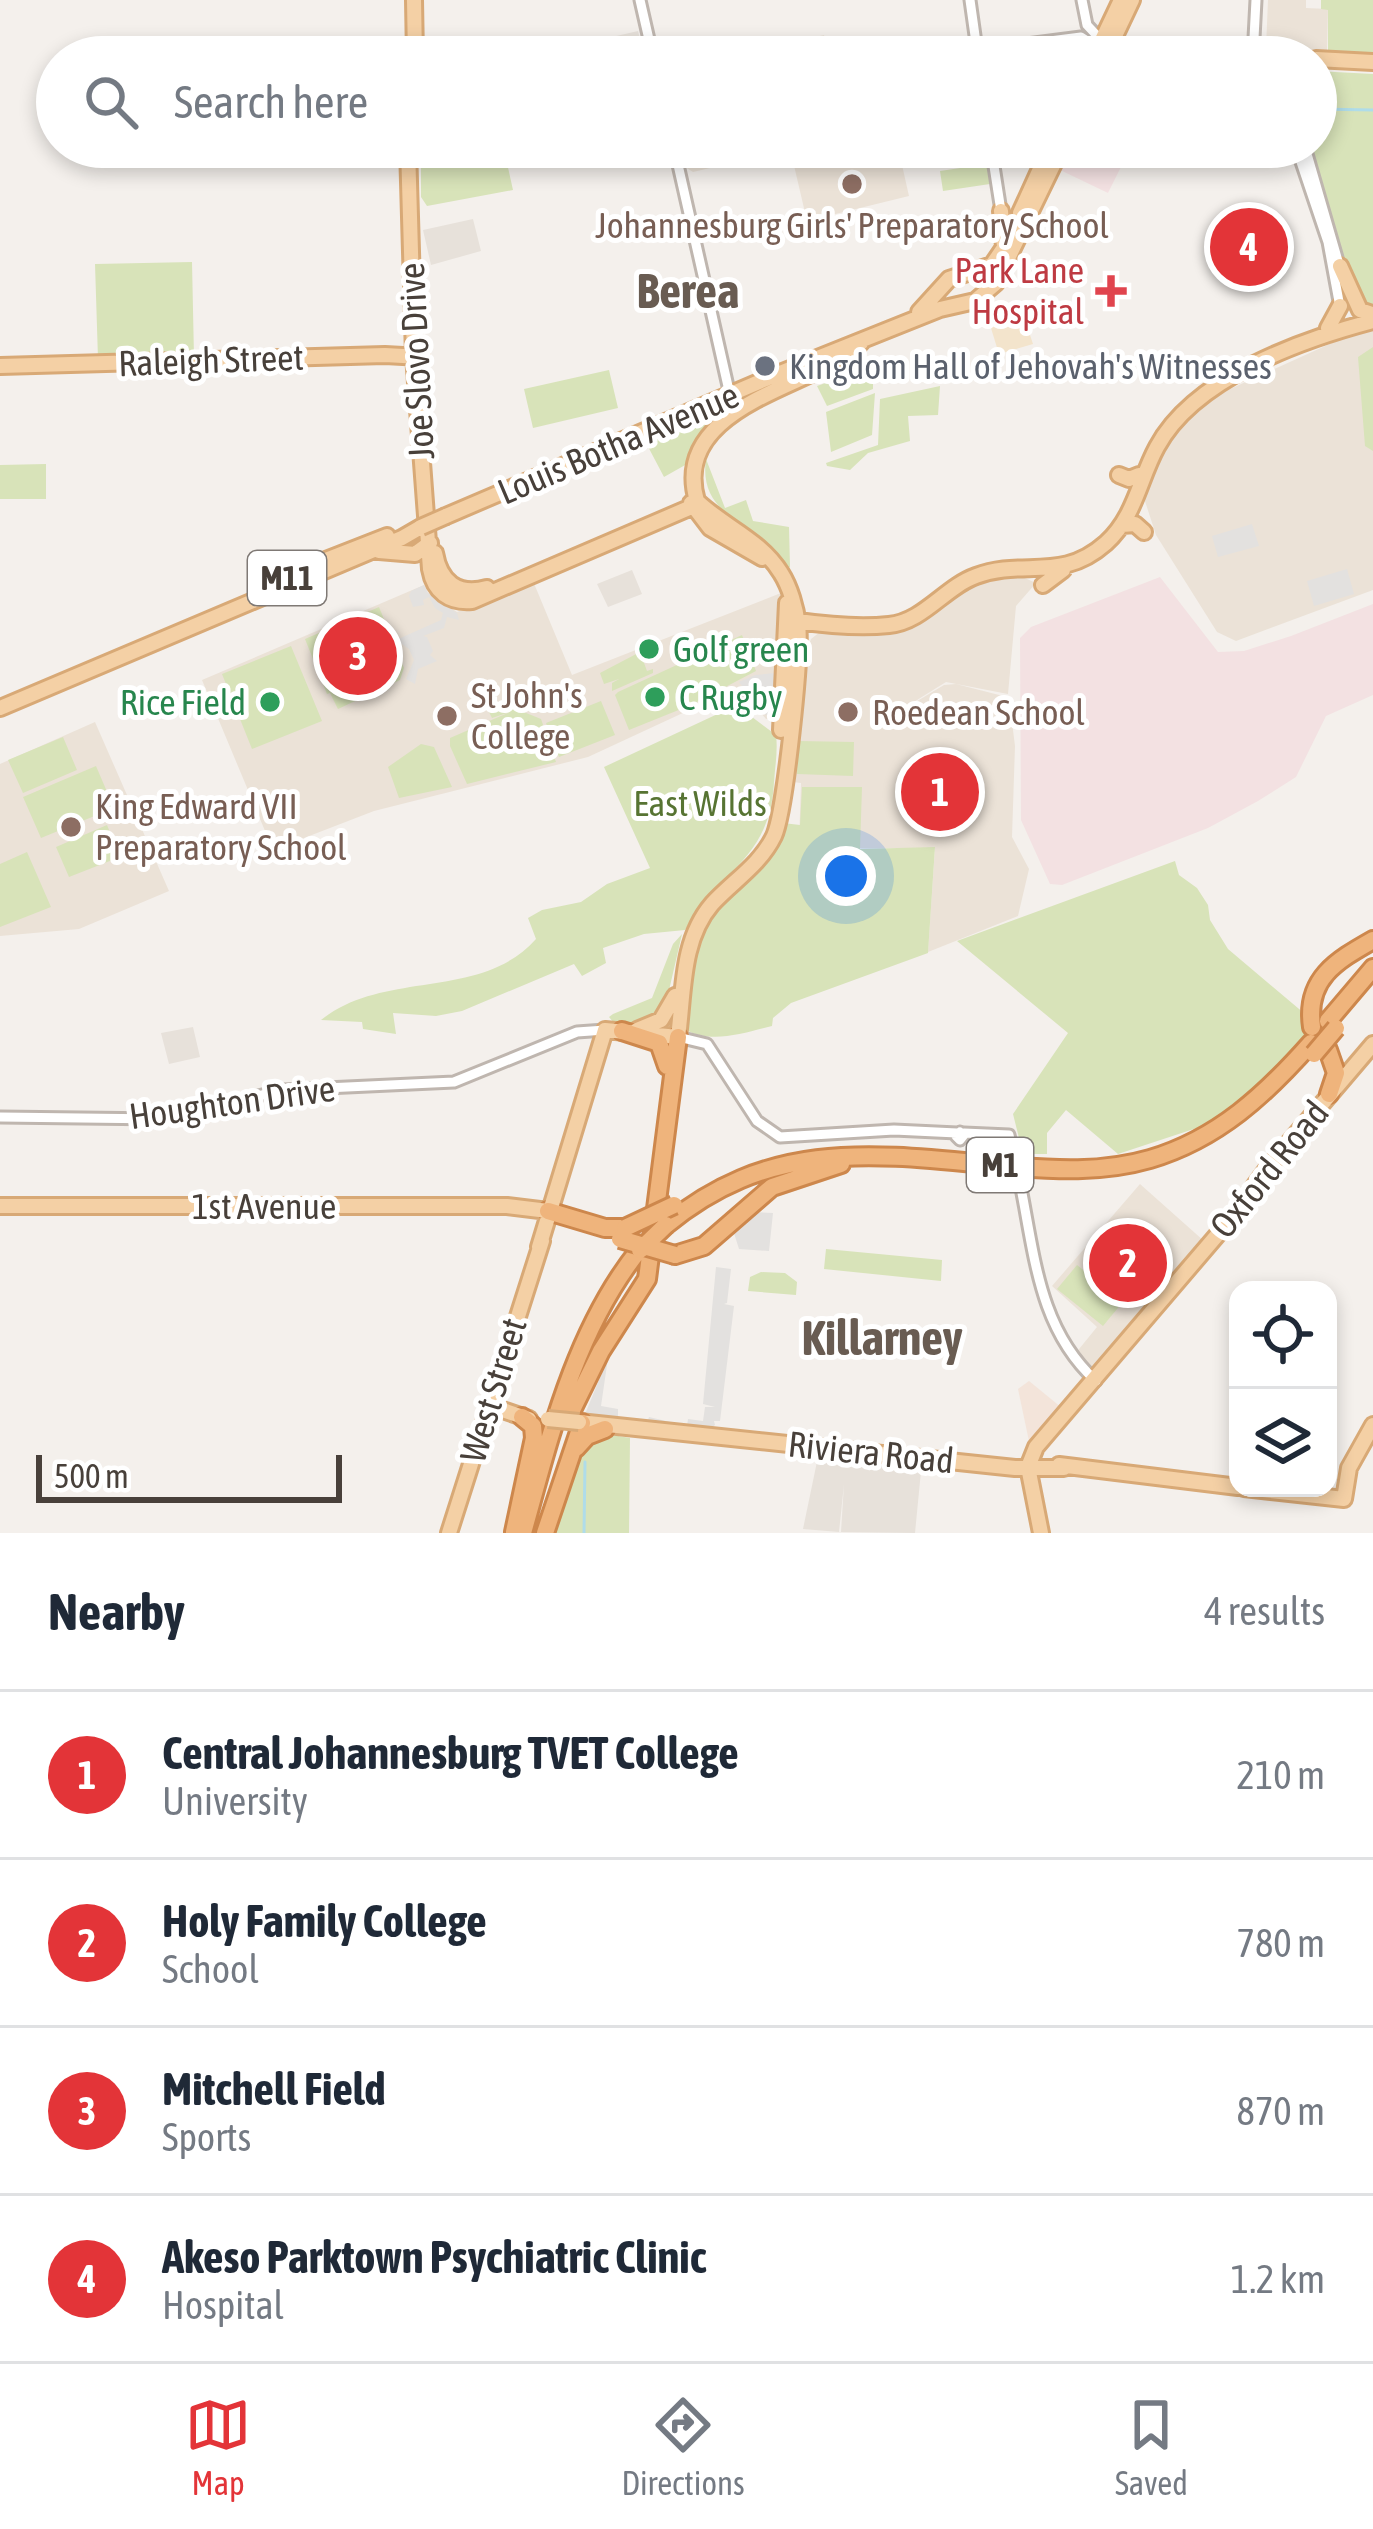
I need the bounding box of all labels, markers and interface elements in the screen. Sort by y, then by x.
search box [36,36,1337,168]
icon: search [78,69,144,135]
text: Search here [174,76,368,128]
marker: Johannesburg Girls' Preparatory School [839,171,865,197]
pin: 4 [1210,202,1288,292]
place label: Johannesburg Girls' Preparatory School [595,204,1109,246]
place label: Park Lane Hospital [954,249,1084,332]
street label: Joe Slovo Drive [390,262,442,460]
district label: Berea [637,263,739,318]
marker: Park Lane Hospital [1095,275,1127,307]
street label: Raleigh Street [118,336,304,384]
place label: Kingdom Hall of Jehovah's Witnesses [789,345,1272,387]
marker: Kingdom Hall of Jehovah's Witnesses [752,353,778,379]
street label: Louis Botha Avenue [491,373,745,513]
road number: M11 [248,551,326,605]
pin: 3 [319,611,397,701]
place label: Golf green [673,628,809,670]
marker: Golf green [636,636,662,662]
place label: St John's College [471,674,583,757]
place label: C Rugby [679,676,783,718]
place label: Rice Field [120,681,246,723]
marker: C Rugby [642,684,668,710]
marker: Rice Field [257,689,283,715]
place label: Roedean School [872,691,1085,733]
marker: Roedean School [835,699,861,725]
marker: St John's College [434,703,460,729]
pin: 1 [901,747,979,837]
park label: East Wilds [633,782,767,824]
place label: King Edward VII Preparatory School [95,785,347,868]
marker: King Edward VII Preparatory School [58,814,84,840]
your location [816,846,876,906]
street label: Houghton Drive [126,1067,338,1137]
street label: Oxford Road [1201,1092,1337,1246]
road number: M1 [967,1138,1033,1192]
street label: 1st Avenue [192,1185,336,1227]
pin: 2 [1089,1218,1167,1308]
map controls [1229,1281,1337,1497]
button: locate [1229,1281,1337,1389]
district label: Killarney [802,1310,963,1365]
street label: West Street [451,1313,535,1467]
button: layers [1229,1389,1337,1497]
street label: Riviera Road [786,1422,956,1482]
scale bar [36,1449,342,1502]
text: 500 m [54,1457,129,1495]
text: Nearby [48,1582,185,1641]
text: 4 results [1204,1589,1325,1633]
text: Central Johannesburg TVET College [162,1727,739,1779]
text: 1 [78,1753,96,1797]
text: 210 m [1237,1753,1325,1797]
text: University [162,1779,308,1823]
text: Holy Family College [162,1895,487,1947]
text: 2 [78,1921,96,1965]
text: 780 m [1237,1921,1325,1965]
text: School [162,1947,259,1991]
text: Mitchell Field [162,2063,386,2115]
text: 3 [78,2089,96,2133]
text: 870 m [1237,2089,1325,2133]
text: Sports [162,2115,251,2159]
text: Akeso Parktown Psychiatric Clinic [162,2231,706,2283]
text: 4 [78,2257,96,2301]
text: 1.2 km [1231,2257,1325,2301]
text: Hospital [162,2283,284,2327]
tab: Map [185,2392,251,2502]
tab: Directions [621,2392,745,2502]
tab: Saved [1115,2392,1188,2502]

